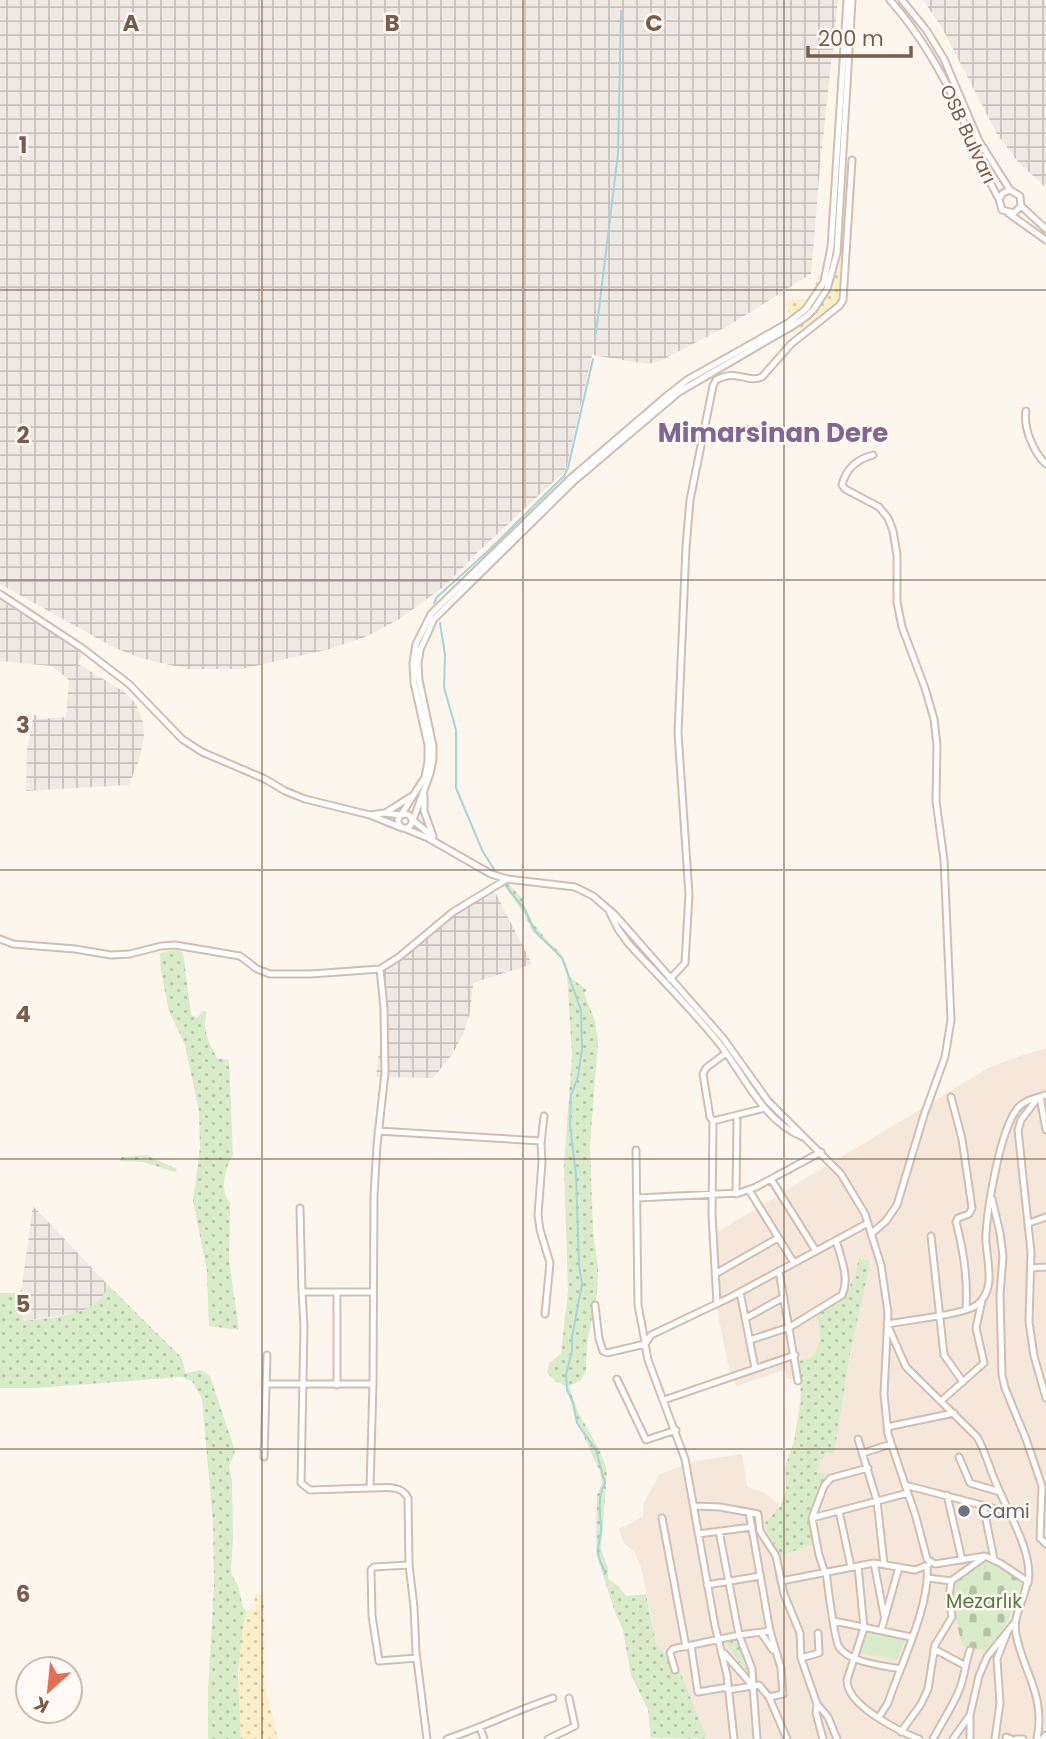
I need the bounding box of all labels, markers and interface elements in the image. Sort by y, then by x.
text: A [123,7,140,39]
text: B [384,7,400,39]
text: C [645,7,663,39]
scale bar [808,14,911,58]
text: 200 m [818,24,884,53]
street label: OSB Bulvarı [933,80,1003,188]
text: 1 [19,129,27,161]
district label: Mimarsinan Dere [658,415,888,451]
text: 2 [16,419,30,451]
text: 3 [16,709,30,741]
text: 4 [15,998,31,1030]
text: 5 [16,1288,30,1320]
place label: Cami [978,1498,1030,1525]
marker: Cami [956,1503,972,1519]
text: 6 [16,1578,30,1610]
park label: Mezarlık [946,1588,1022,1615]
north arrow [14,1655,84,1725]
text: K [29,1690,54,1720]

